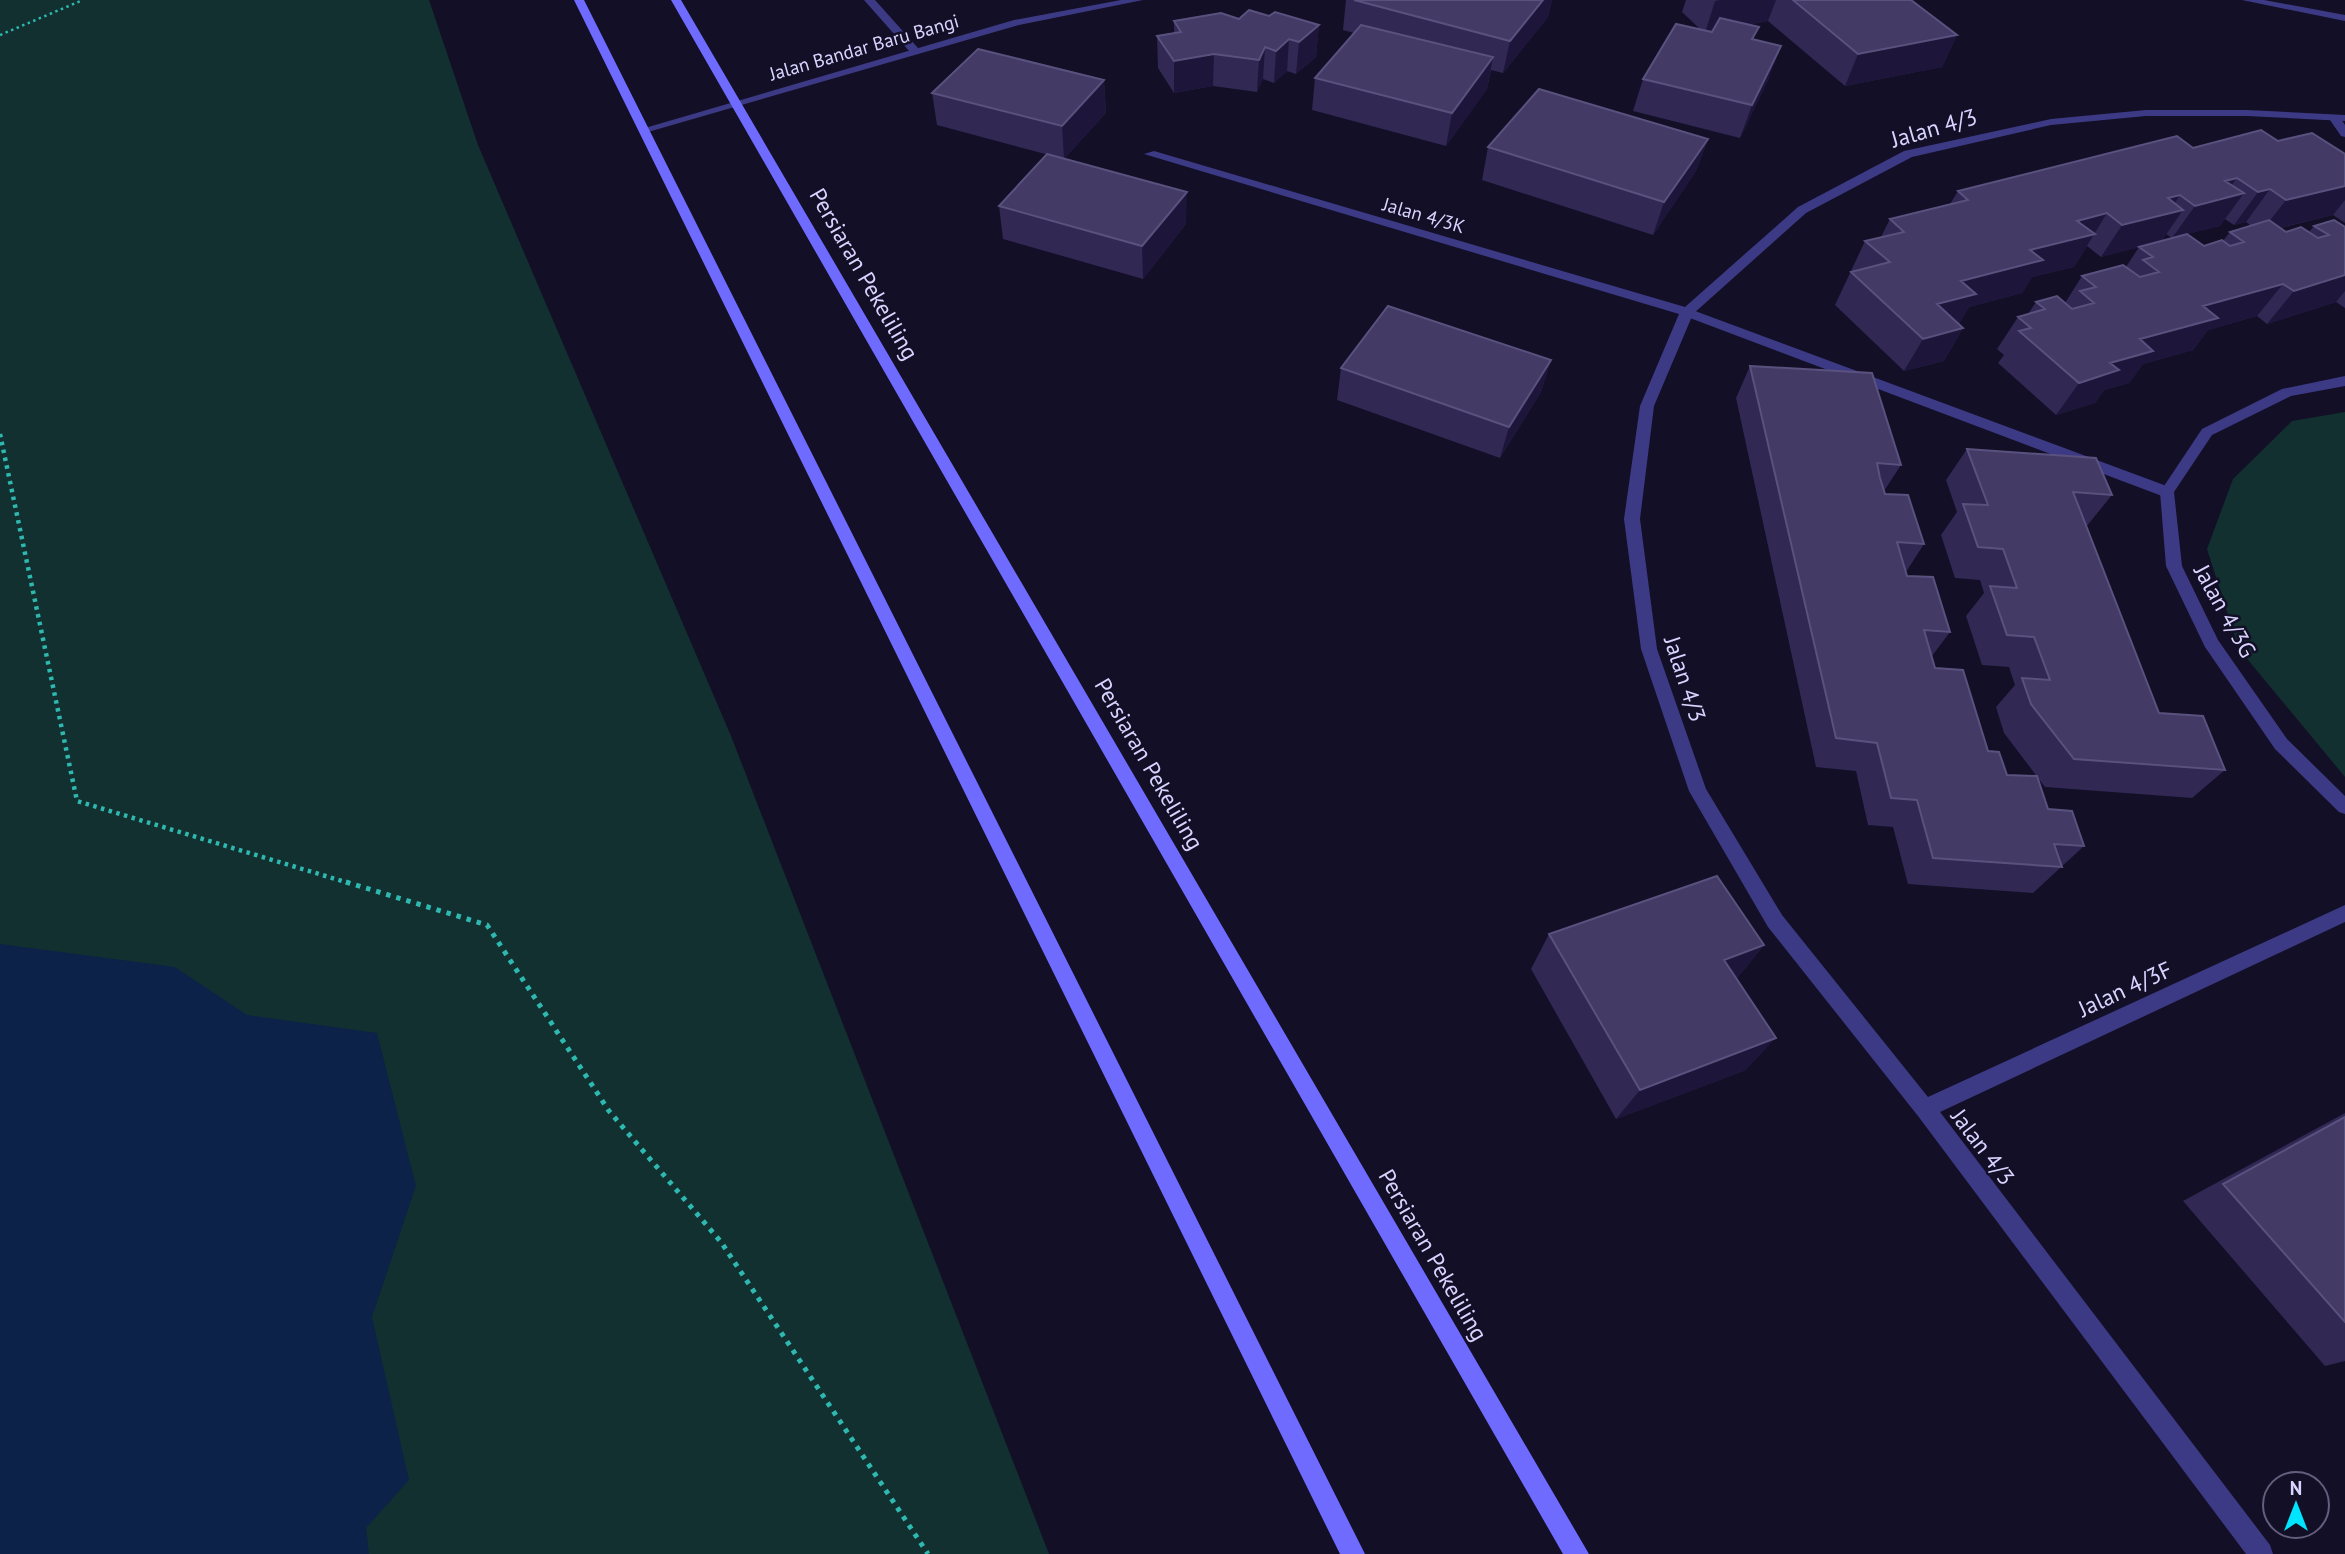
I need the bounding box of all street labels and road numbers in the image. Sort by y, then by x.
street label: Jalan Bandar Baru Bangi [766,8,962,86]
street label: Jalan 4/3 [1887,101,1980,154]
street label: Persiaran Pekeliling [803,183,925,365]
street label: Jalan 4/3K [1379,192,1468,238]
street label: Jalan 4/3G [2187,558,2263,663]
street label: Jalan 4/3 [1658,631,1713,725]
street label: Persiaran Pekeliling [1088,673,1210,855]
street label: Jalan 4/3F [2072,954,2176,1023]
street label: Jalan 4/3 [1945,1102,2022,1191]
street label: Persiaran Pekeliling [1372,1164,1494,1346]

